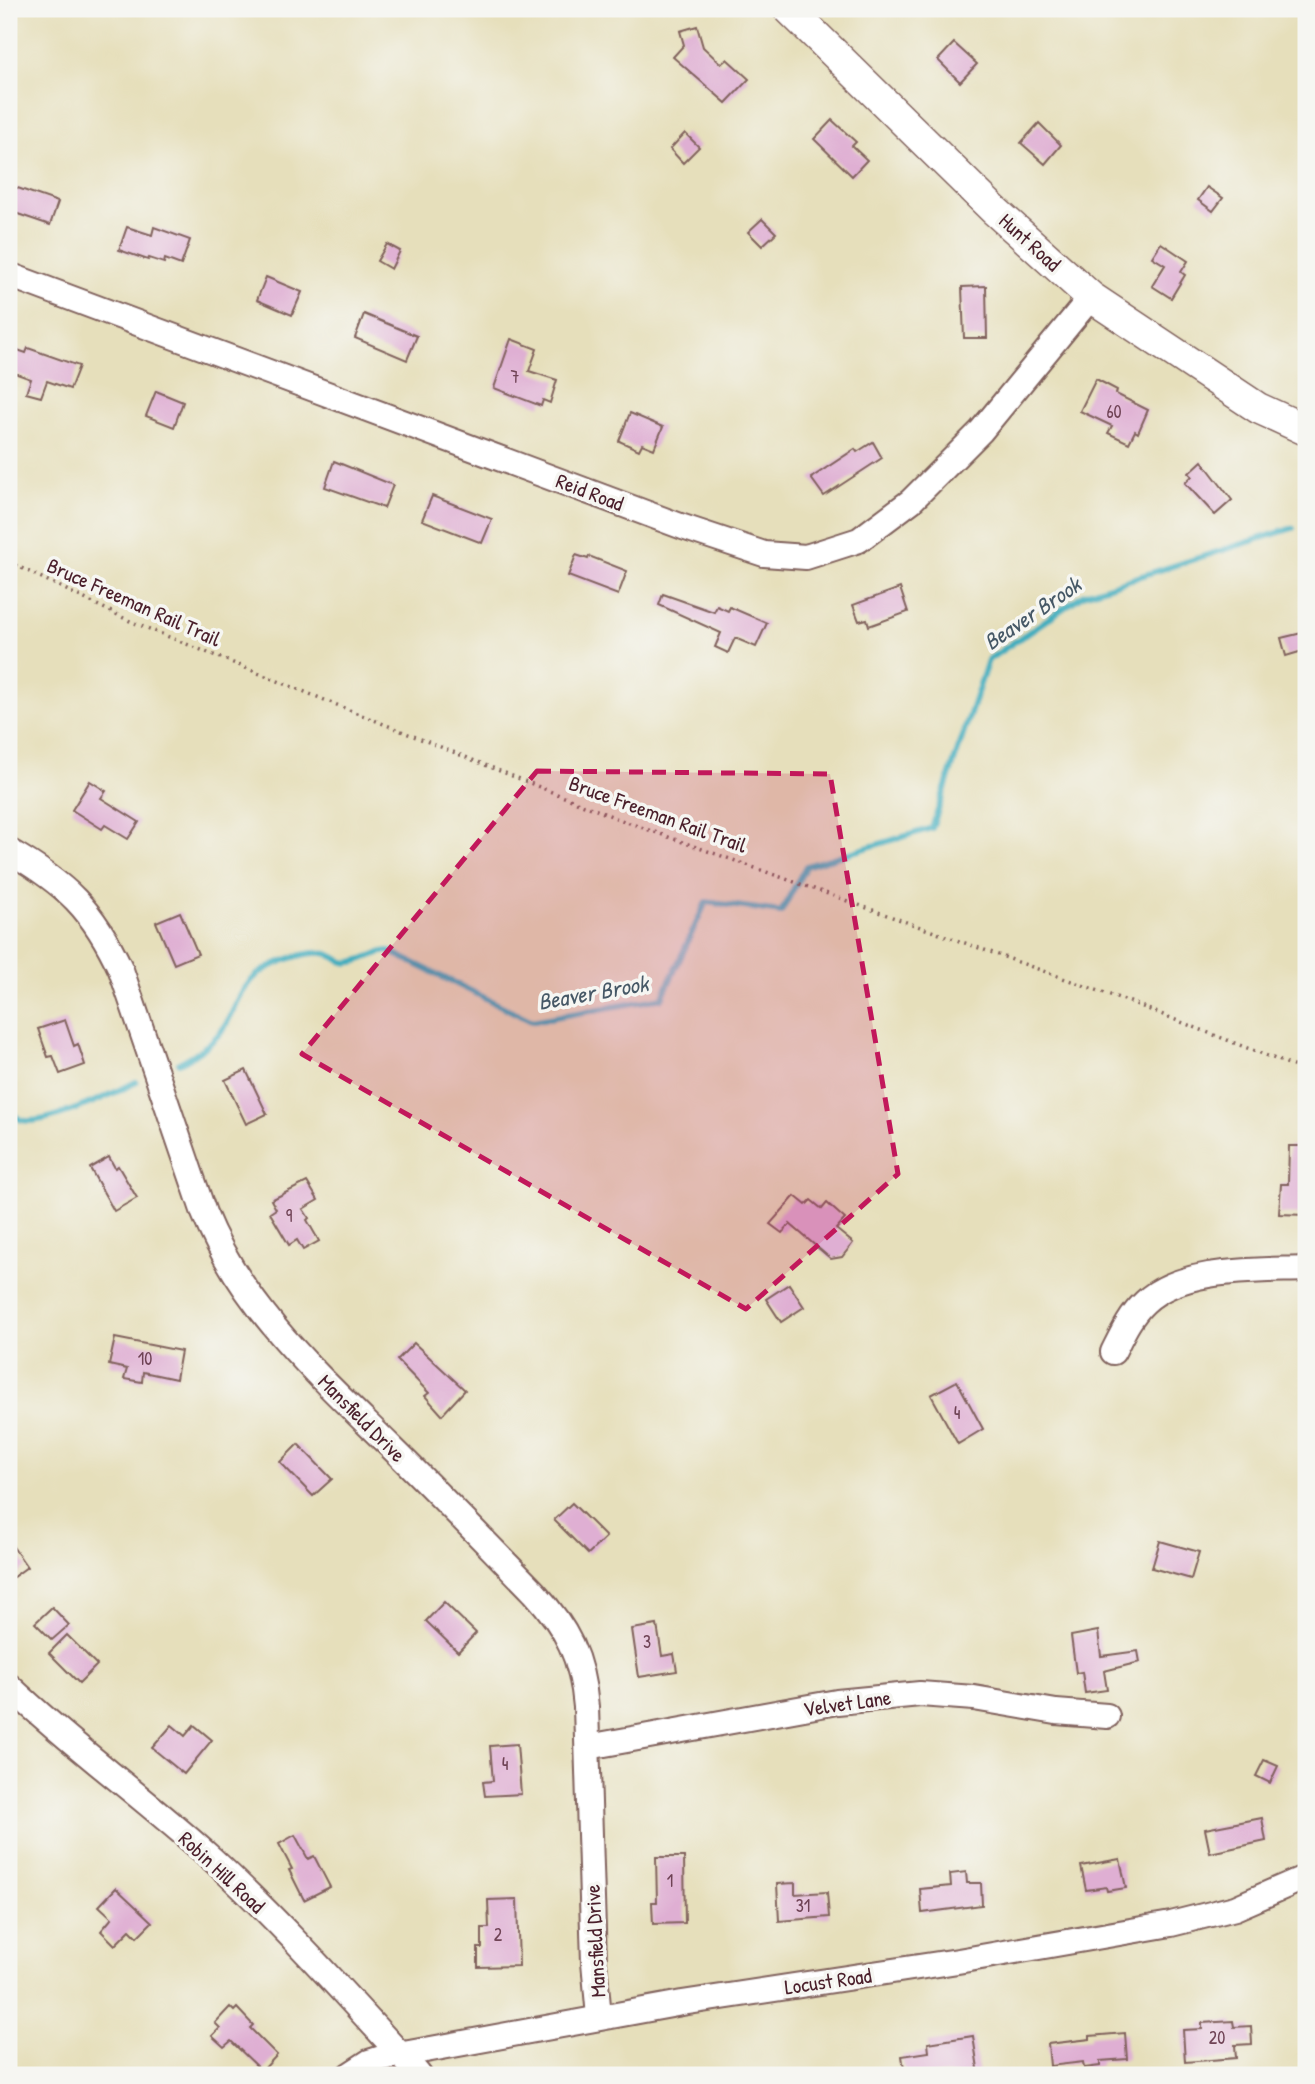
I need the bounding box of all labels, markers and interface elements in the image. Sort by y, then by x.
street label: Hunt Road [993,206,1067,278]
house number: 7 [511,364,520,389]
house number: 60 [1106,399,1122,424]
street label: Reid Road [552,466,628,518]
street label: Bruce Freeman Rail Trail [43,551,226,654]
water label: Beaver Brook [977,568,1089,657]
street label: Bruce Freeman Rail Trail [565,768,751,860]
water label: Beaver Brook [536,967,653,1017]
house number: 9 [286,1203,293,1228]
house number: 10 [138,1346,152,1371]
street label: Mansfield Drive [312,1368,412,1468]
house number: 4 [954,1400,961,1425]
house number: 3 [643,1629,651,1654]
street label: Velvet Lane [801,1682,893,1724]
house number: 4 [502,1751,509,1776]
street label: Robin Hill Road [172,1824,272,1920]
house number: 1 [667,1868,673,1893]
street label: Mansfield Drive [578,1884,612,1998]
house number: 31 [796,1893,810,1918]
house number: 2 [494,1922,503,1947]
street label: Locust Road [783,1961,873,2001]
house number: 20 [1209,2025,1225,2050]

